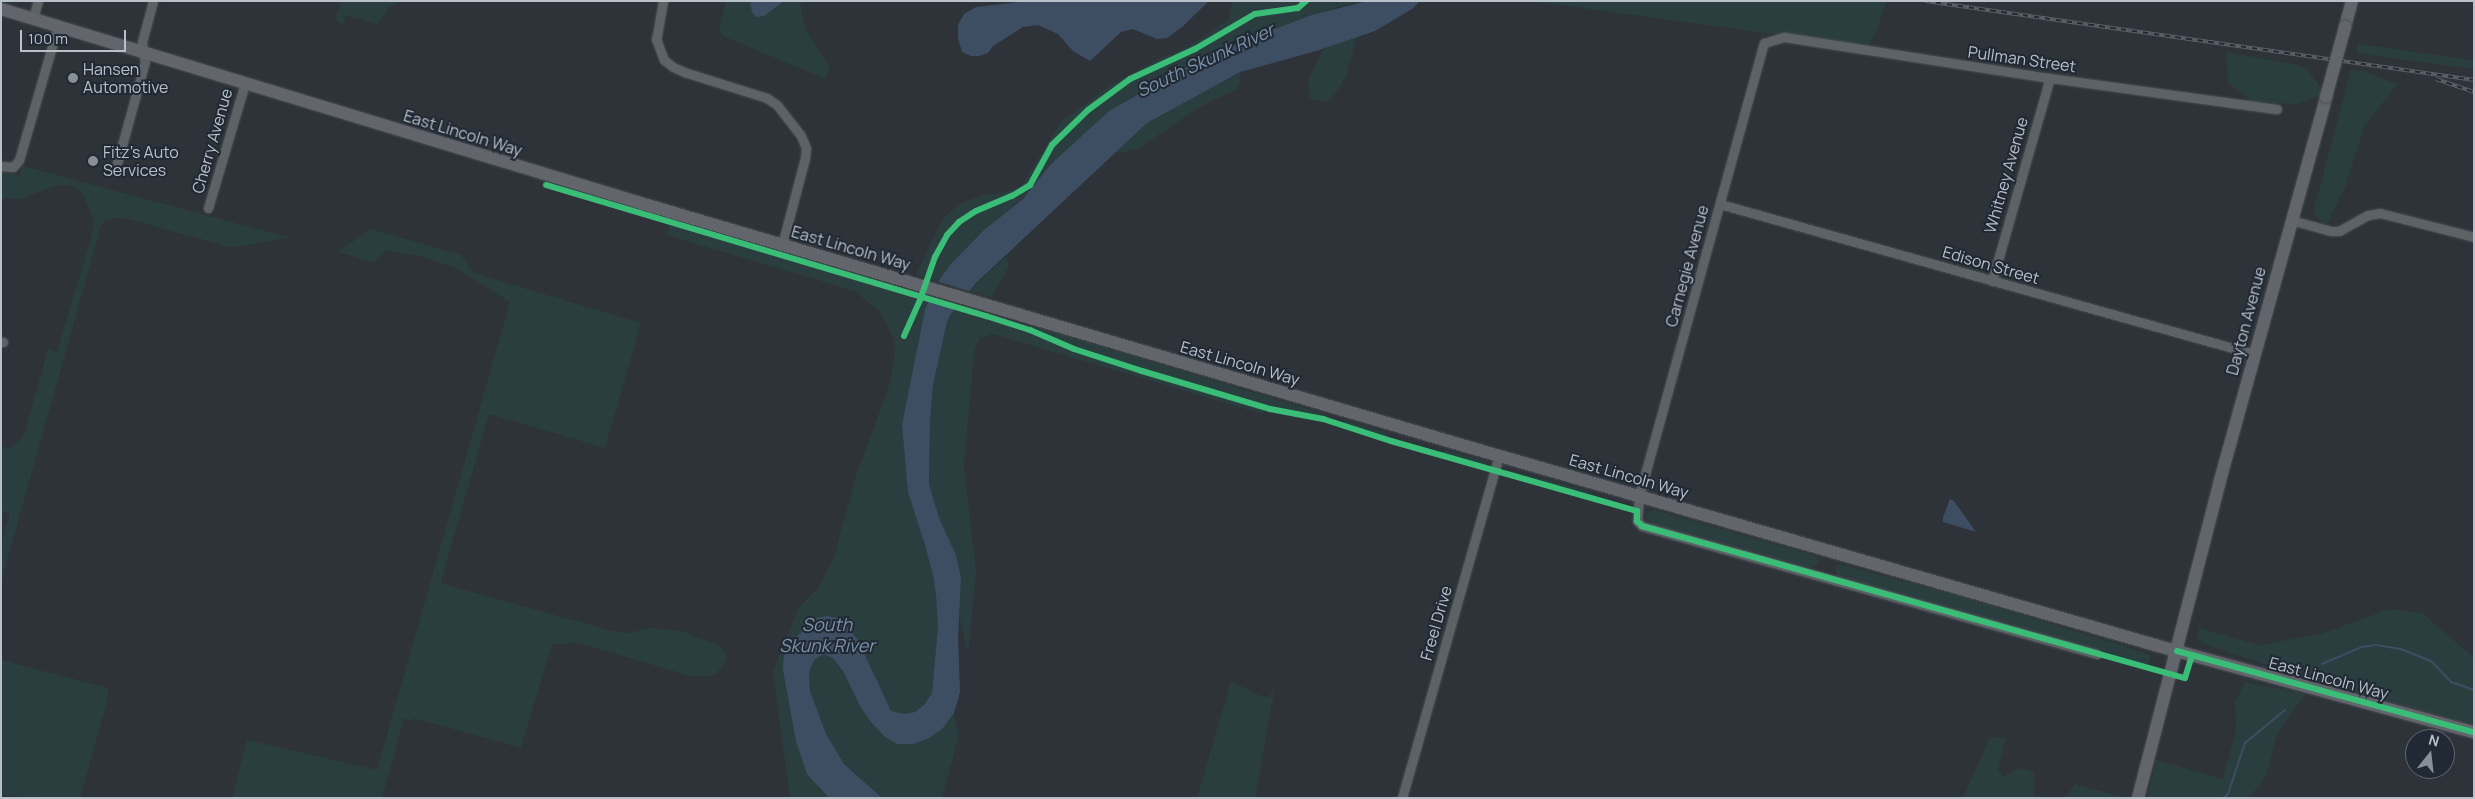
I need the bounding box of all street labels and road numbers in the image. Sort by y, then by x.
street label: Pullman Street [1967,42,2077,76]
street label: Cherry Avenue [188,86,236,196]
street label: East Lincoln Way [401,106,525,160]
street label: Whitney Avenue [1980,115,2032,235]
street label: Carnegie Avenue [1661,203,1713,329]
street label: East Lincoln Way [789,222,913,274]
street label: Edison Street [1940,242,2042,288]
street label: Dayton Avenue [2222,265,2270,377]
street label: East Lincoln Way [1178,337,1302,389]
street label: East Lincoln Way [1567,450,1691,502]
street label: Freel Drive [1416,583,1456,663]
street label: East Lincoln Way [2267,653,2391,703]

